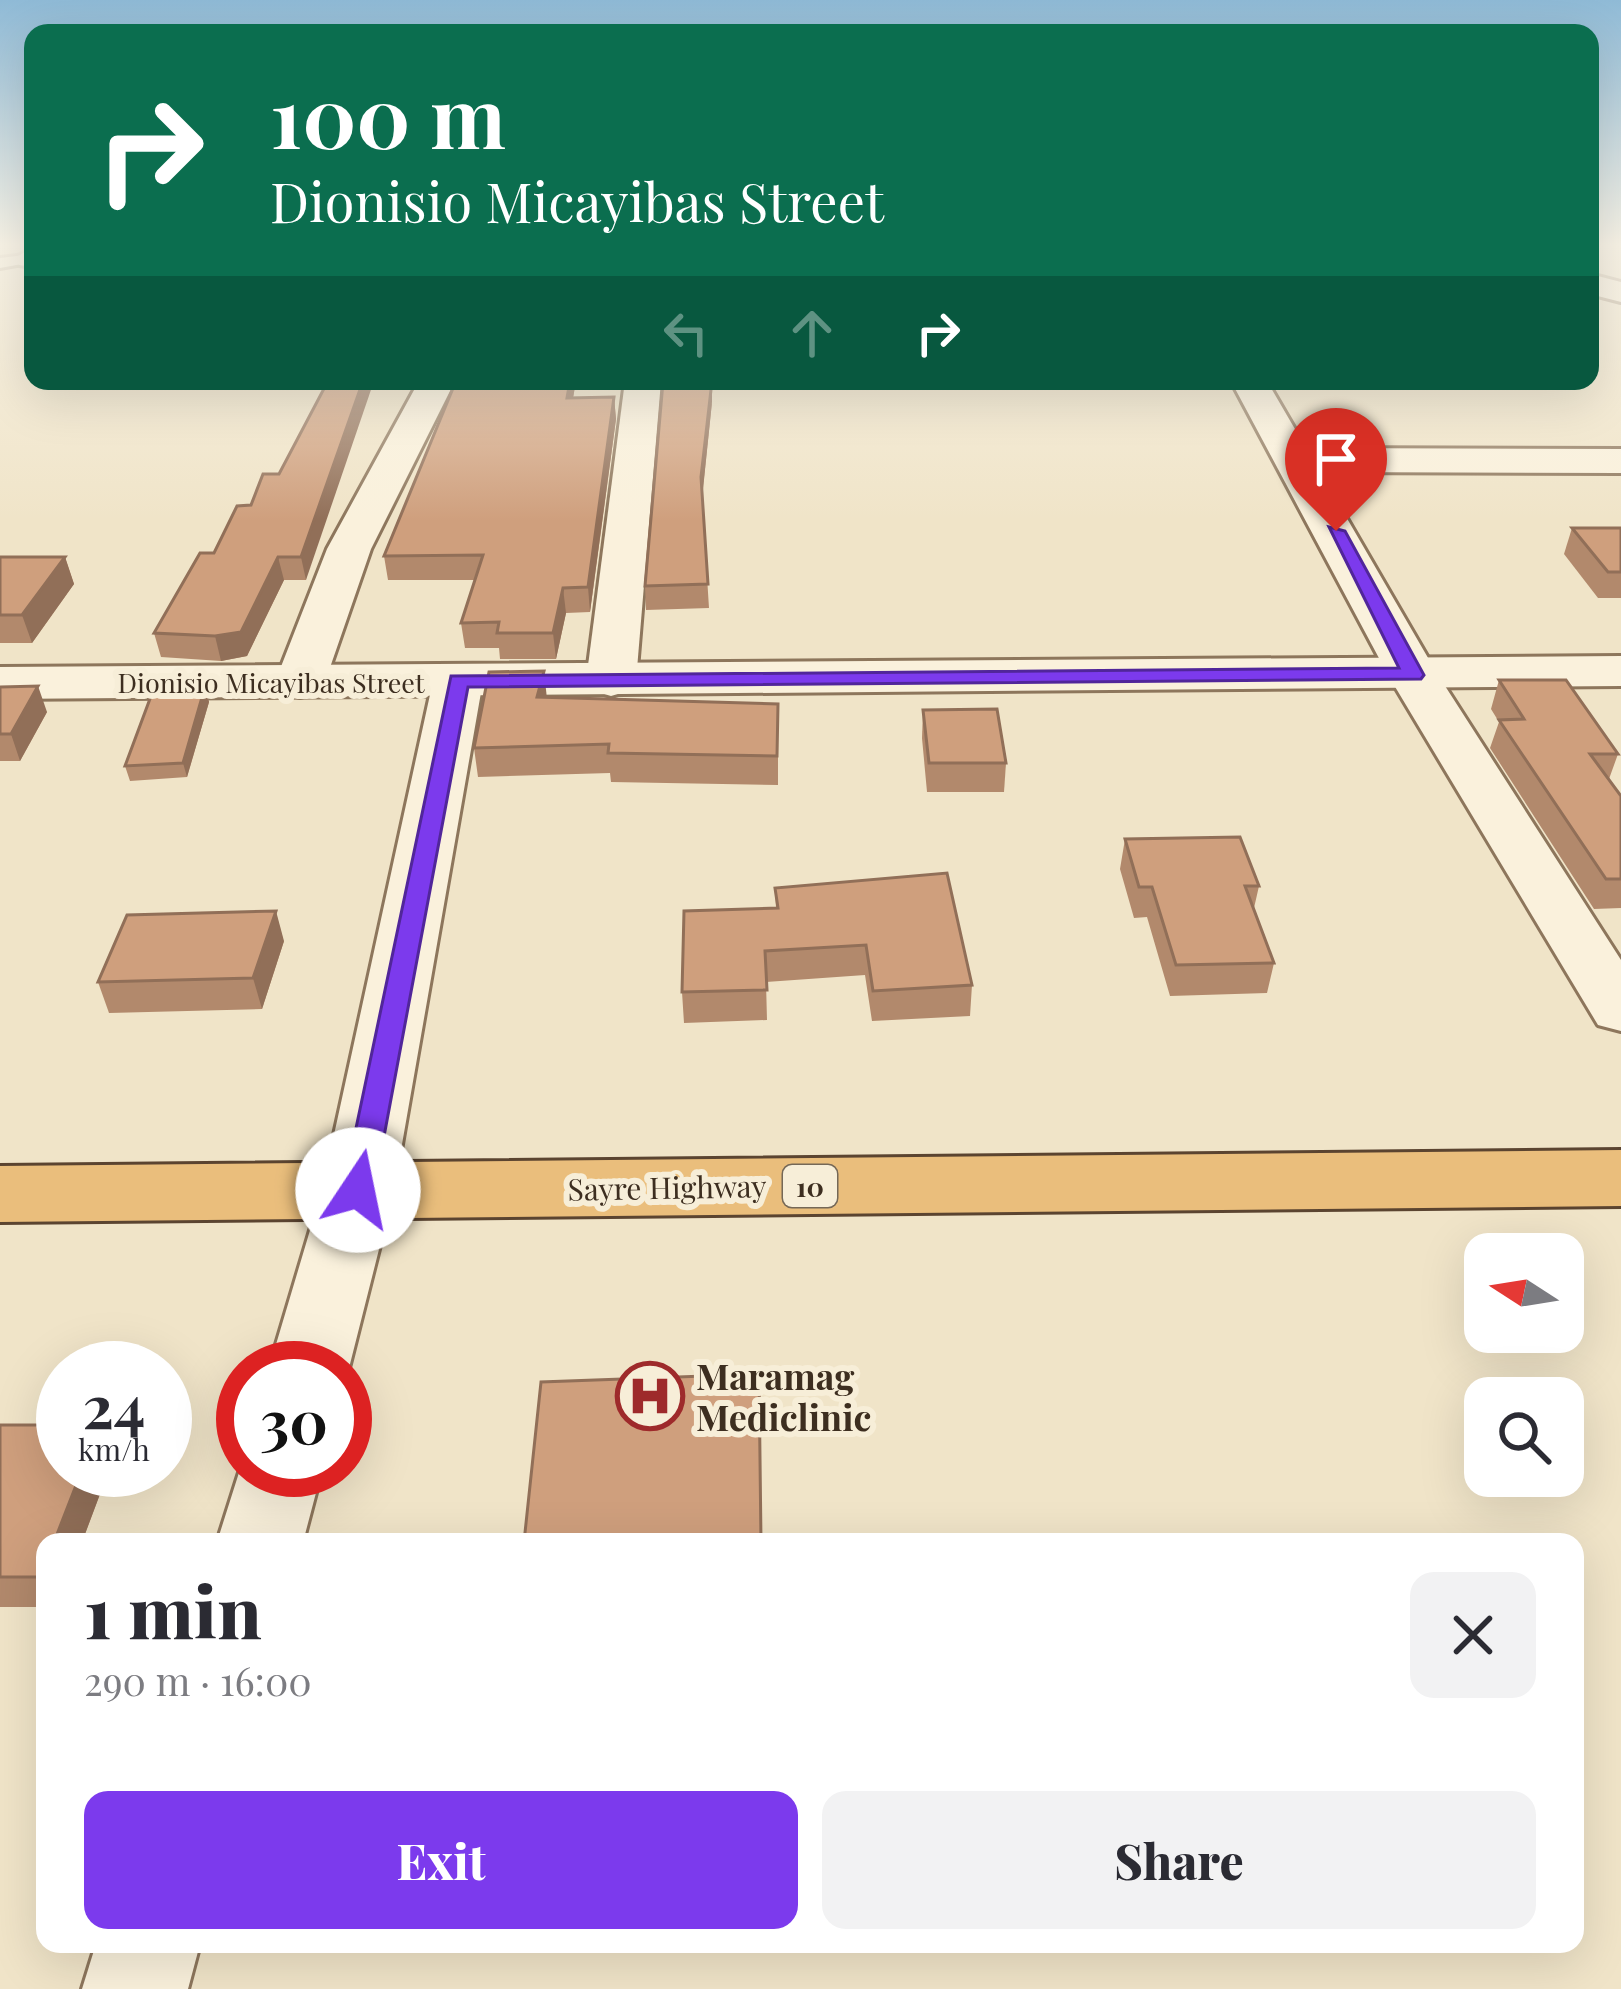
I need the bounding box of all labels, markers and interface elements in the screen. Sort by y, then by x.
text: 100 m [270,58,506,170]
icon: right [72,72,228,228]
text: Dionisio Micayibas Street [270,165,884,237]
icon: left [653,300,719,366]
icon: ahead [779,300,845,366]
icon: right [905,300,971,366]
pin [1285,408,1387,531]
icon: arrive [1303,426,1369,492]
street label: Dionisio Micayibas Street [117,664,425,700]
position arrow [295,1127,421,1253]
street label: Sayre Highway [567,1165,767,1209]
road number: 10 [783,1165,837,1207]
north arrow [1464,1233,1584,1353]
map controls [1464,1233,1584,1497]
speed limit sign: 30 [216,1341,372,1497]
place label: Maramag Mediclinic [696,1351,871,1440]
hospital icon: Maramag Mediclinic [615,1361,685,1431]
text: 24 [82,1364,146,1444]
button: search [1464,1377,1584,1497]
text: km/h [78,1429,150,1469]
text: 1 min [84,1561,262,1657]
button: close [1410,1572,1536,1698]
text: 290 m · 16:00 [84,1654,312,1706]
button: Exit [84,1791,798,1929]
button: Share [822,1791,1536,1929]

